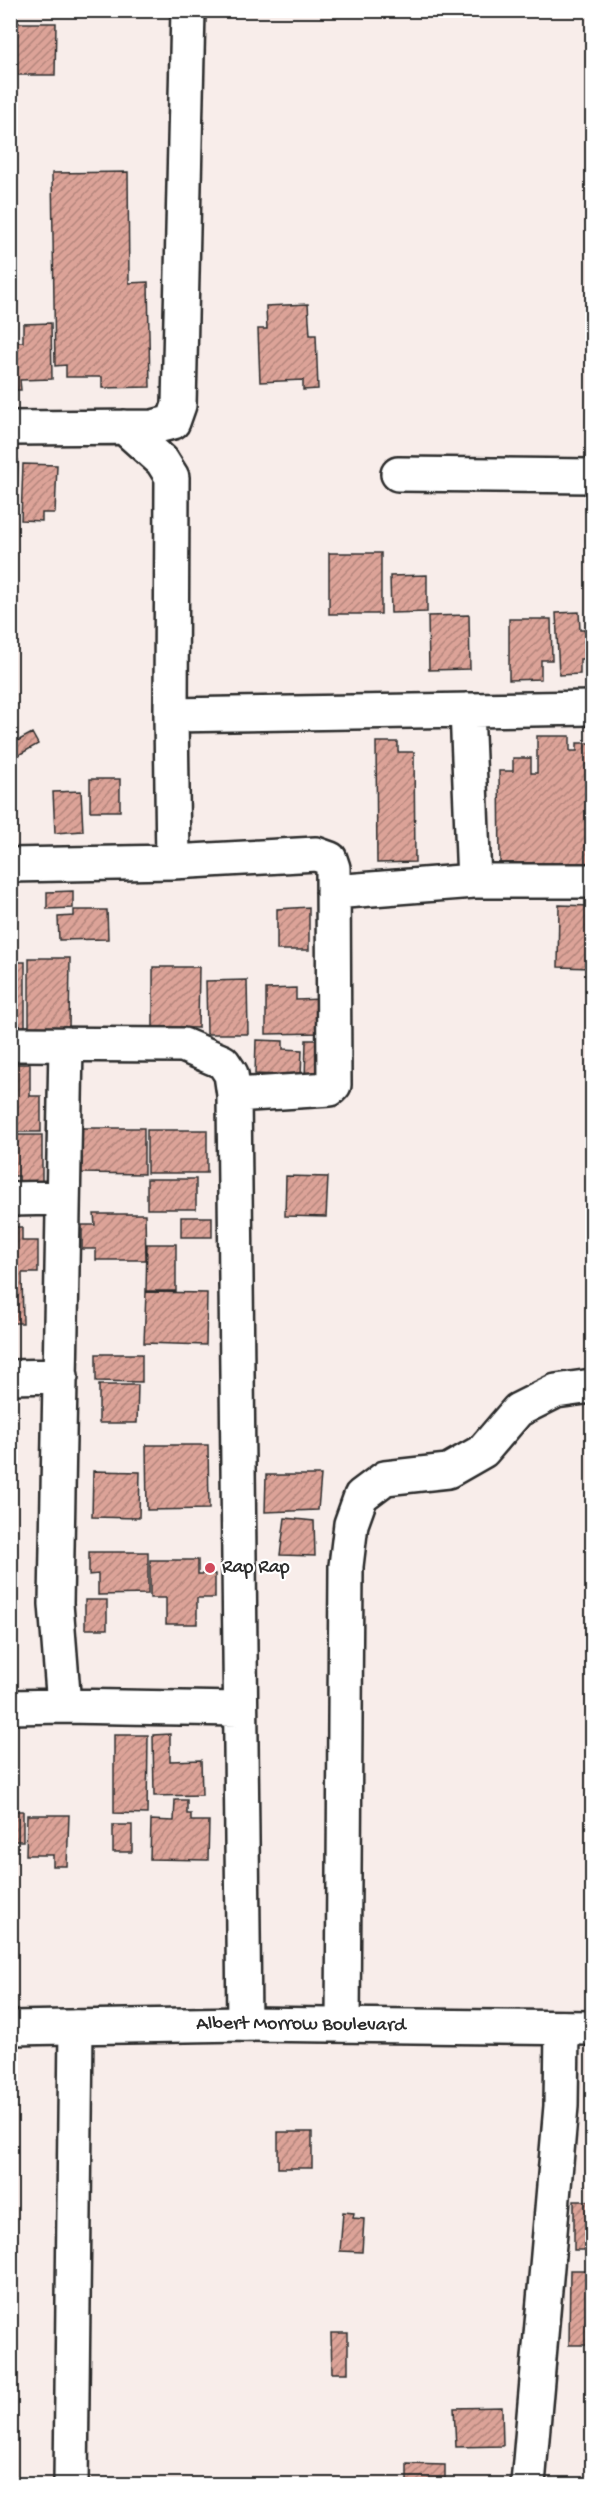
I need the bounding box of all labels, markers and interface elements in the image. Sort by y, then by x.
place label: Rap Rap [222,1557,290,1580]
marker: Rap Rap [203,1561,217,1575]
street label: Albert Morrow Boulevard [196,2012,408,2037]

